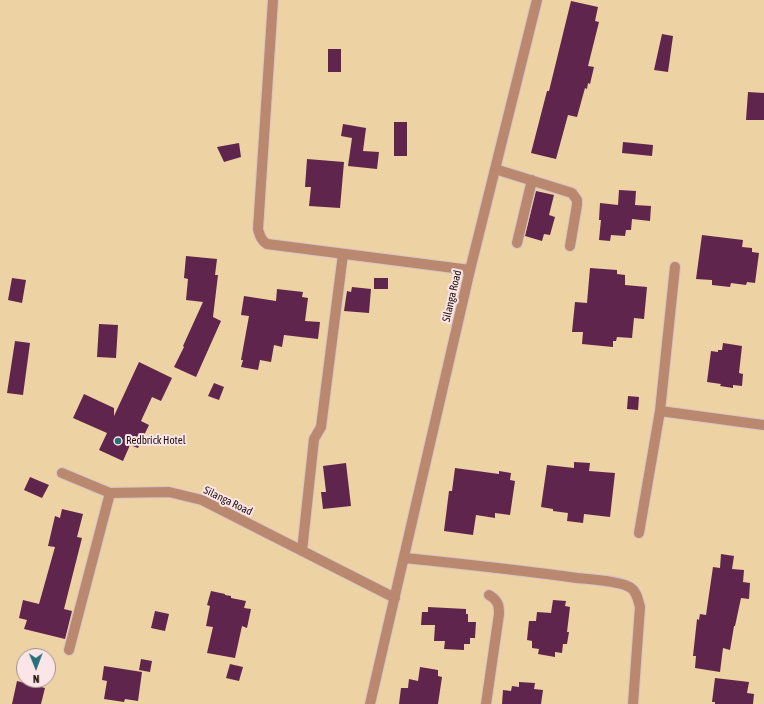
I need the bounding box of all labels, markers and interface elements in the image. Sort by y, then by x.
street label: Silanga Road [440,269,464,323]
place label: Redbrick Hotel [126,434,186,448]
marker: Redbrick Hotel [113,436,123,446]
street label: Silanga Road [201,484,255,518]
north arrow [16,648,56,688]
text: N [33,673,40,685]

